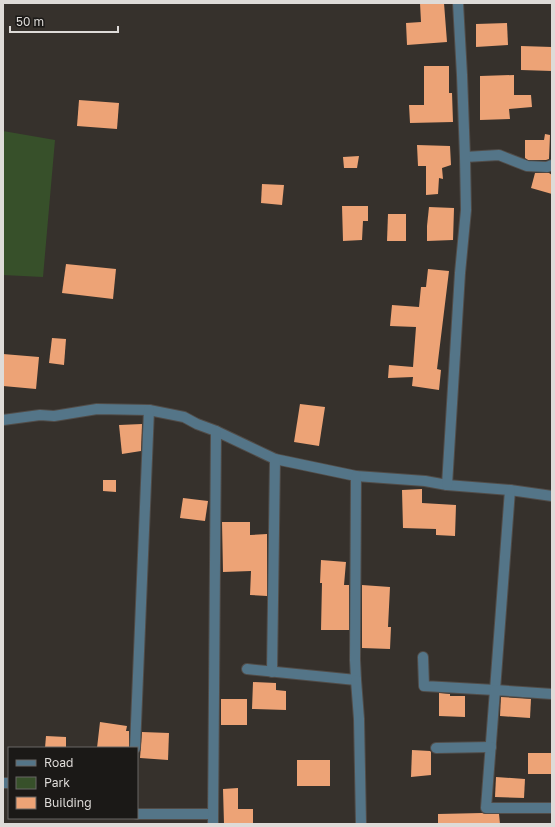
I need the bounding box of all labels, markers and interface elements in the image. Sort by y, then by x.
scale bar [10,8,118,34]
text: 50 m [16,14,44,29]
legend [8,747,138,819]
text: Road [44,755,73,770]
text: Park [44,775,70,790]
text: Building [44,795,92,810]

